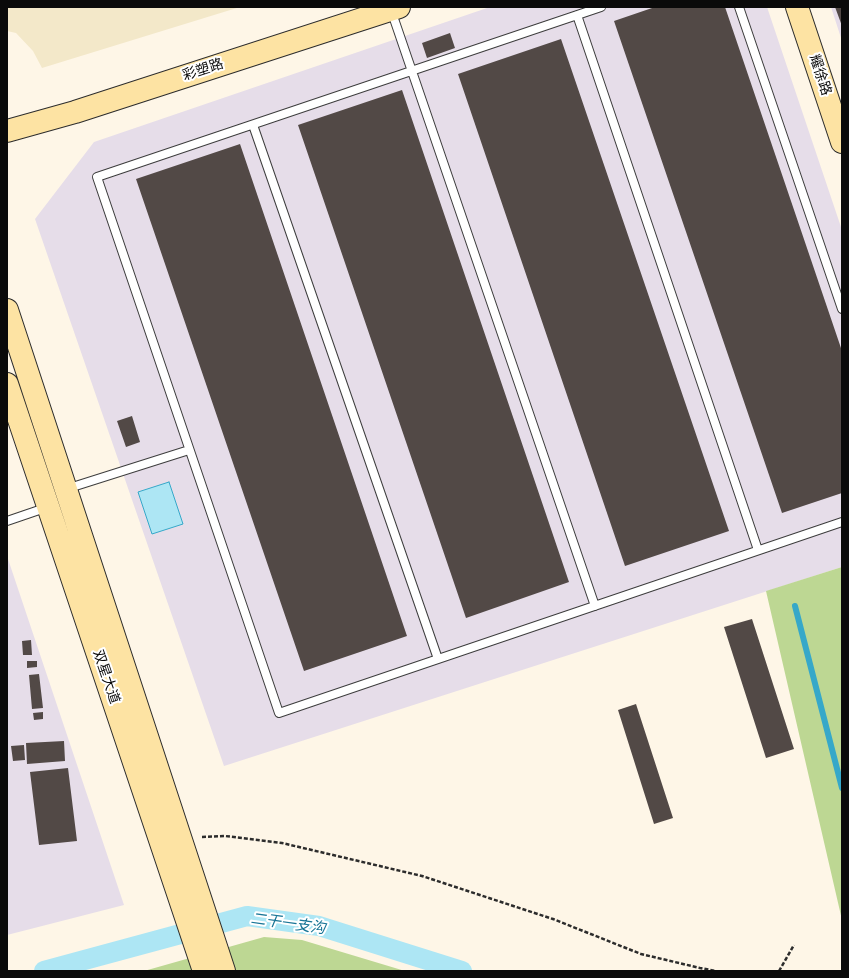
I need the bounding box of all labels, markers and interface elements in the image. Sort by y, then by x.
street label: 耀徐路 [806,52,834,98]
street label: 彩塑路 [180,56,226,84]
street label: 双星大道 [89,648,123,706]
water label: 二干一支沟 [250,910,326,938]

